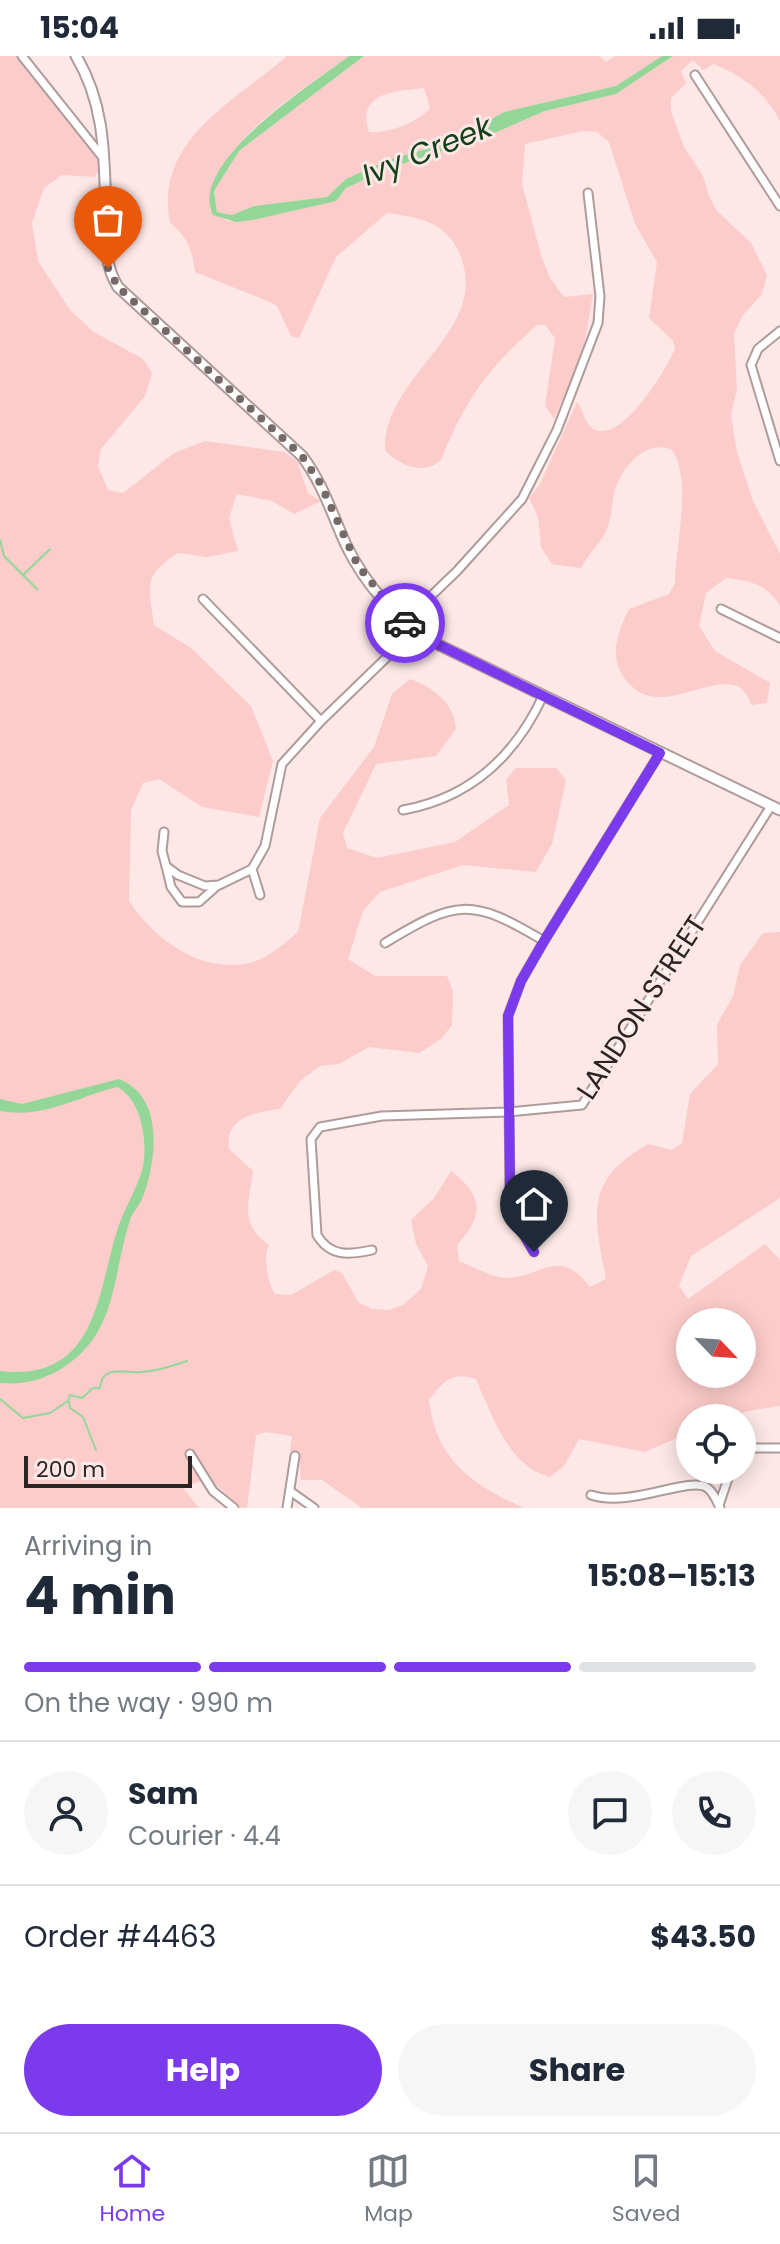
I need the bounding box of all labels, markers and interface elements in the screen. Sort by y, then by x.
text: 15:04 [40,6,119,49]
water label: Ivy Creek [355,104,500,196]
pin [74,186,142,268]
icon: bag [86,198,130,242]
courier [365,583,445,663]
icon: car [383,601,427,645]
street label: LANDON STREET [567,908,716,1107]
pin [500,1170,568,1252]
icon: home [512,1182,556,1226]
north arrow [676,1308,756,1388]
map controls [676,1308,756,1484]
button: locate [676,1404,756,1484]
scale bar [24,1452,192,1488]
text: 200 m [36,1454,105,1485]
text: Arriving in [24,1528,153,1564]
text: 15:08–15:13 [588,1554,756,1597]
text: 4 min [24,1559,176,1632]
text: On the way · 990 m [24,1685,273,1721]
button: person [24,1771,108,1855]
button: chat [568,1771,652,1855]
button: phone [672,1771,756,1855]
text: Sam [128,1772,199,1815]
text: Courier · 4.4 [128,1818,281,1854]
text: Order #4463 [24,1915,217,1958]
text: $43.50 [650,1915,756,1958]
button: Help [24,2024,382,2116]
button: Share [398,2024,756,2116]
tab: Home [100,2149,165,2230]
tab: Map [364,2149,413,2230]
tab: Saved [612,2149,680,2230]

